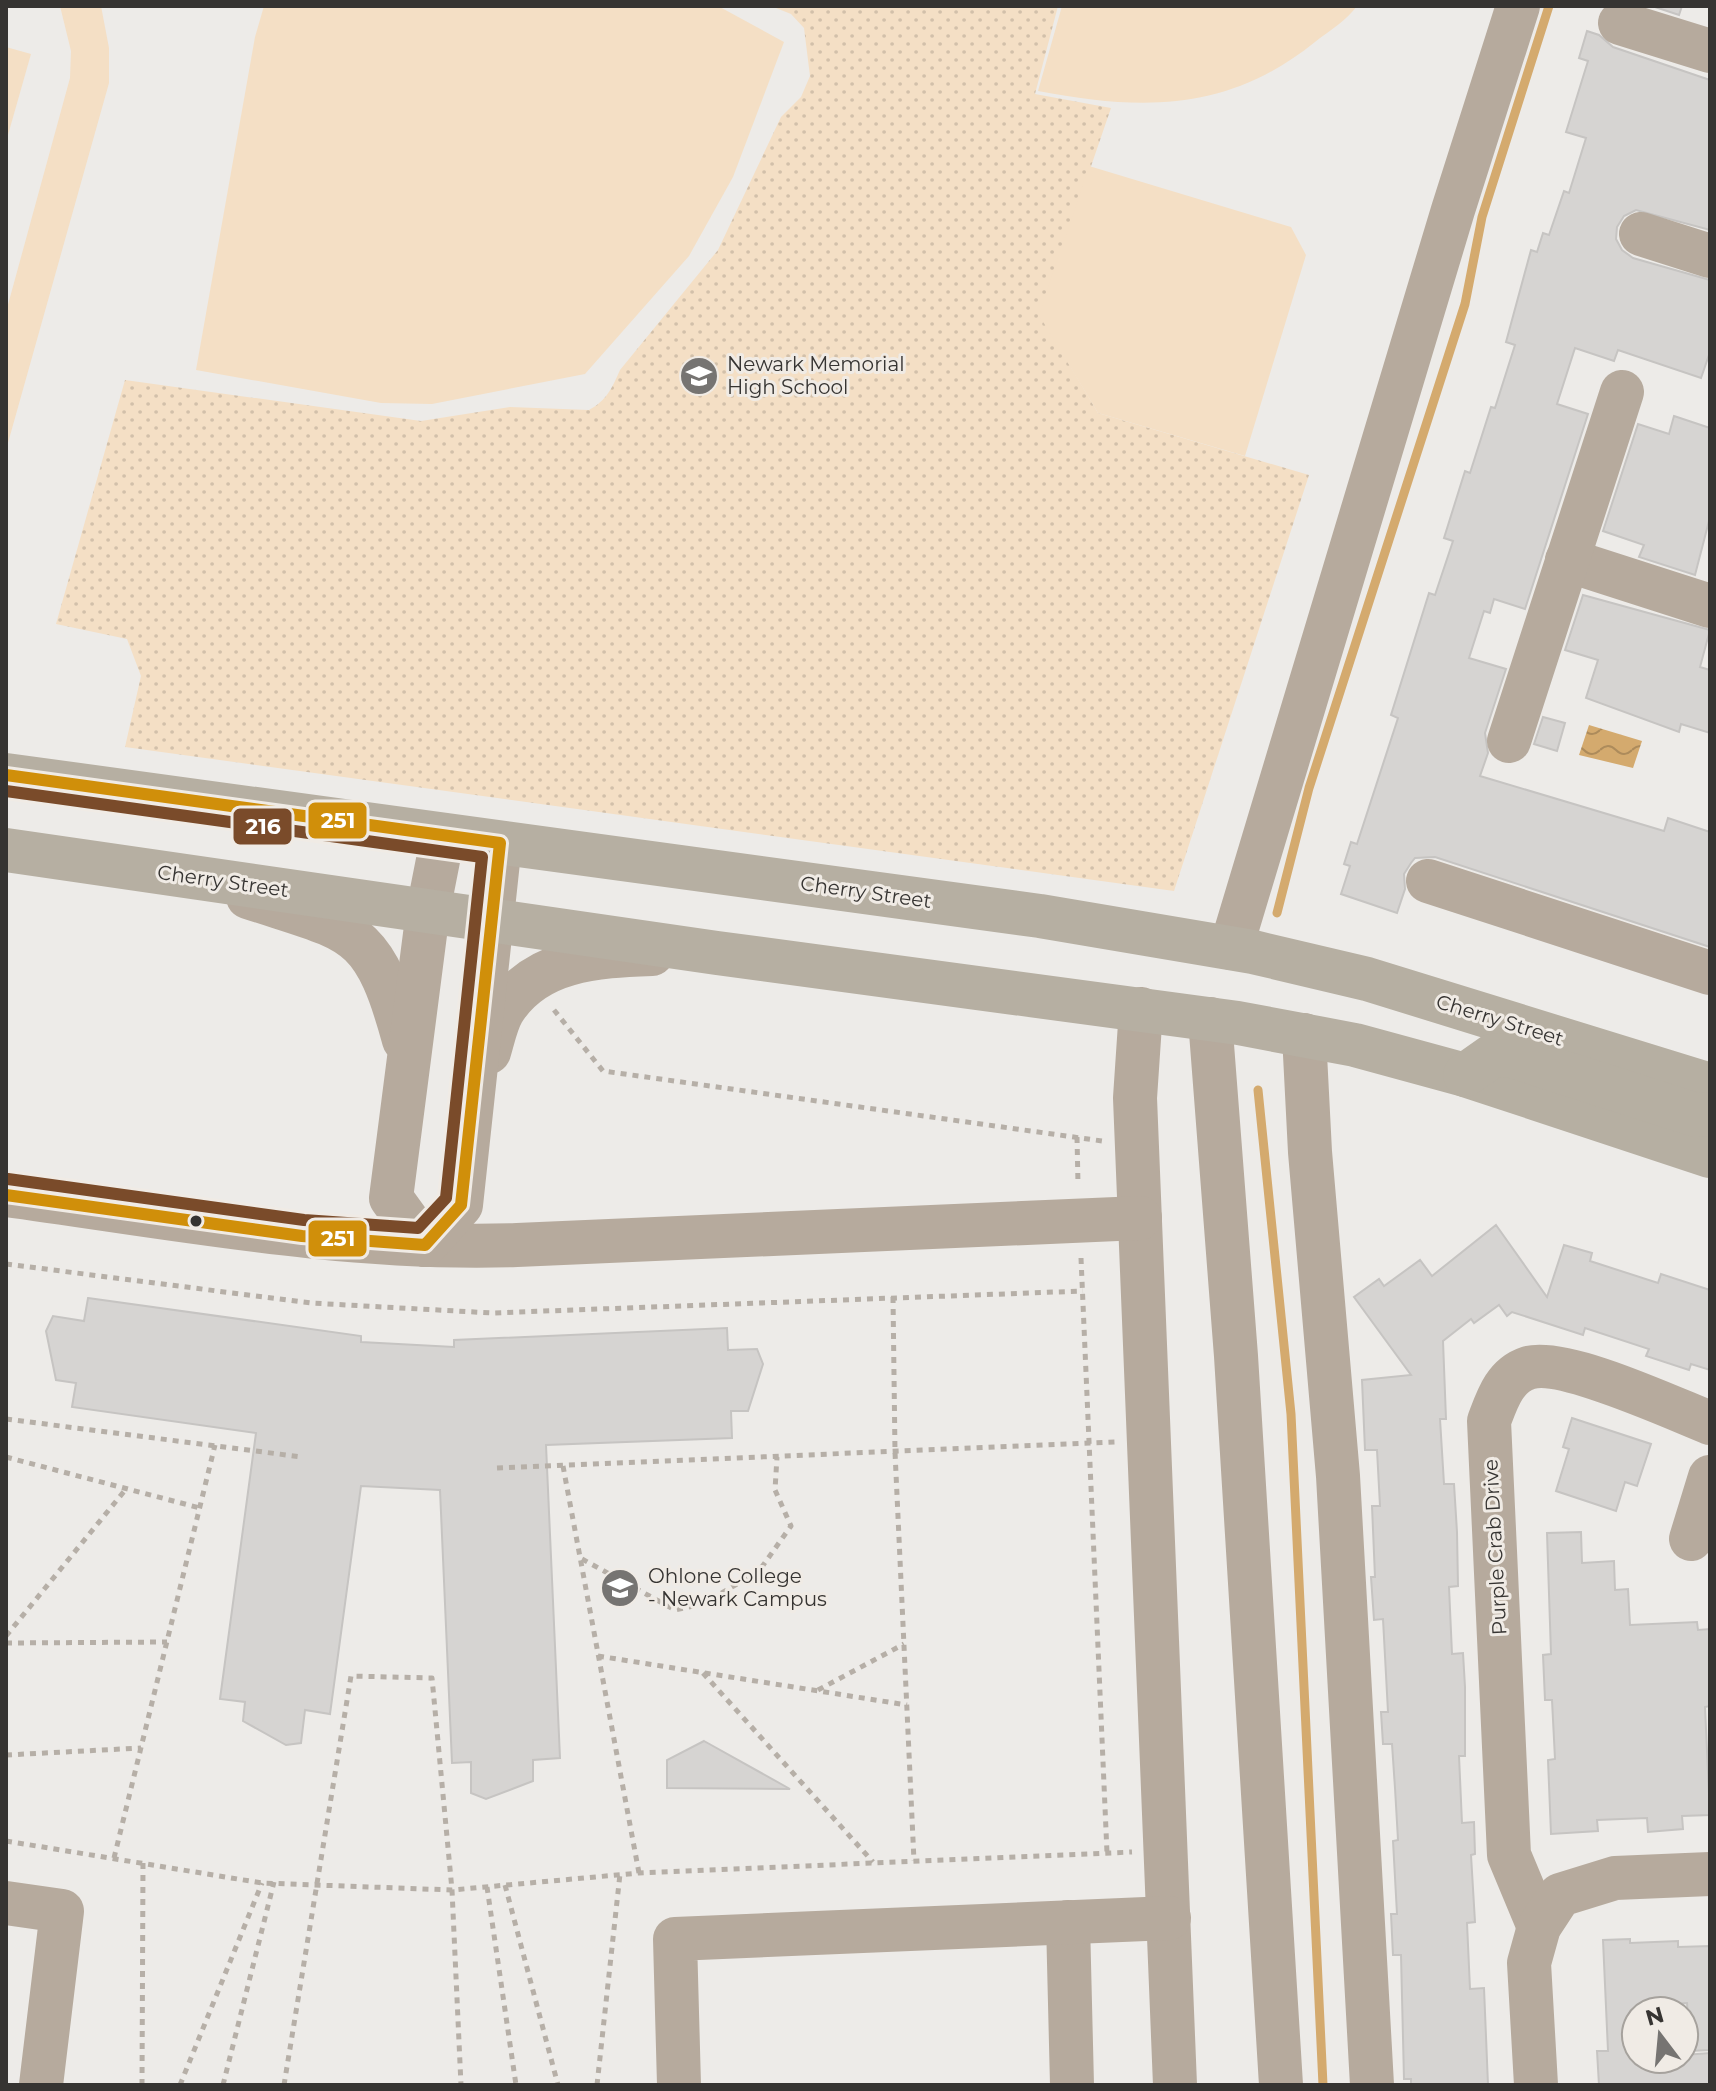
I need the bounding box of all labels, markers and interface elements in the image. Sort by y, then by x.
place label: Newark Memorial High School [727,352,905,399]
school or university icon: Newark Memorial High School [678,355,720,397]
line badge: 251 [307,801,368,840]
line badge: 216 [232,807,293,846]
text: 251 [321,807,355,834]
text: 216 [245,813,281,840]
street label: Cherry Street [156,860,290,902]
street label: Cherry Street [799,871,933,913]
street label: Cherry Street [1433,989,1567,1051]
unlabelled marker [188,1213,204,1229]
line badge: 251 [307,1219,368,1258]
text: 251 [321,1225,355,1252]
street label: Purple Crab Drive [1478,1458,1512,1636]
place label: Ohlone College - Newark Campus [648,1564,827,1611]
school or university icon: Ohlone College - Newark Campus [599,1567,641,1609]
north arrow [1620,1995,1700,2075]
text: N [1642,2001,1667,2032]

